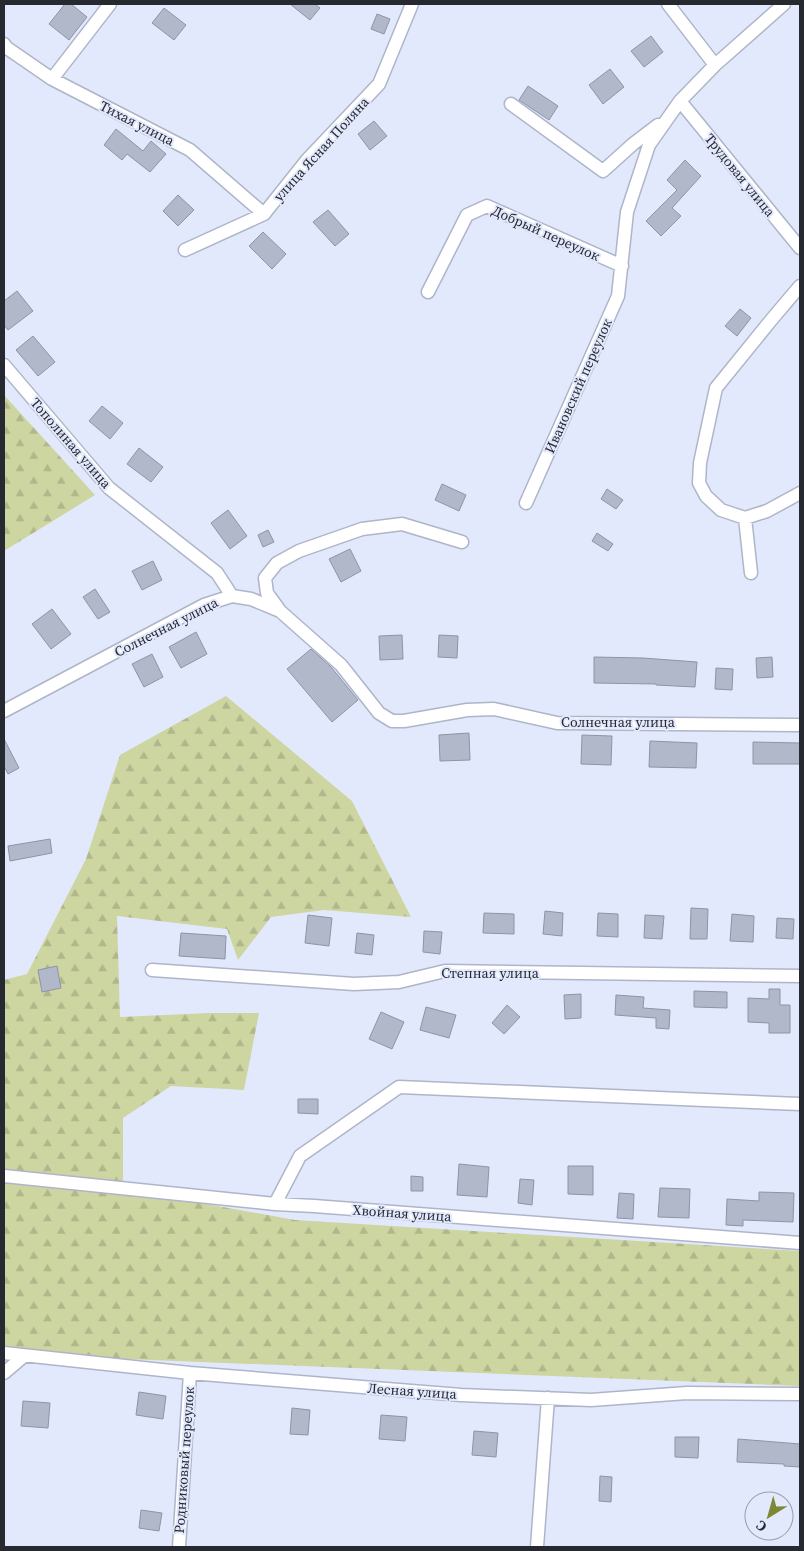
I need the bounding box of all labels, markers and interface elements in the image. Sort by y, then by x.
street label: улица Ясная Поляна [269,92,374,206]
street label: Тихая улица [96,96,179,151]
street label: Трудовая улица [700,129,780,222]
street label: Добрый переулок [489,200,603,266]
street label: Ивановский переулок [539,315,617,457]
street label: Тополиная улица [26,393,117,493]
street label: Солнечная улица [111,592,222,662]
street label: Солнечная улица [561,712,676,732]
street label: Степная улица [441,963,540,983]
street label: Хвойная улица [352,1200,453,1226]
street label: Лесная улица [367,1378,458,1404]
street label: Родниковый переулок [169,1386,199,1534]
north arrow [744,1491,794,1541]
text: С [751,1516,771,1537]

